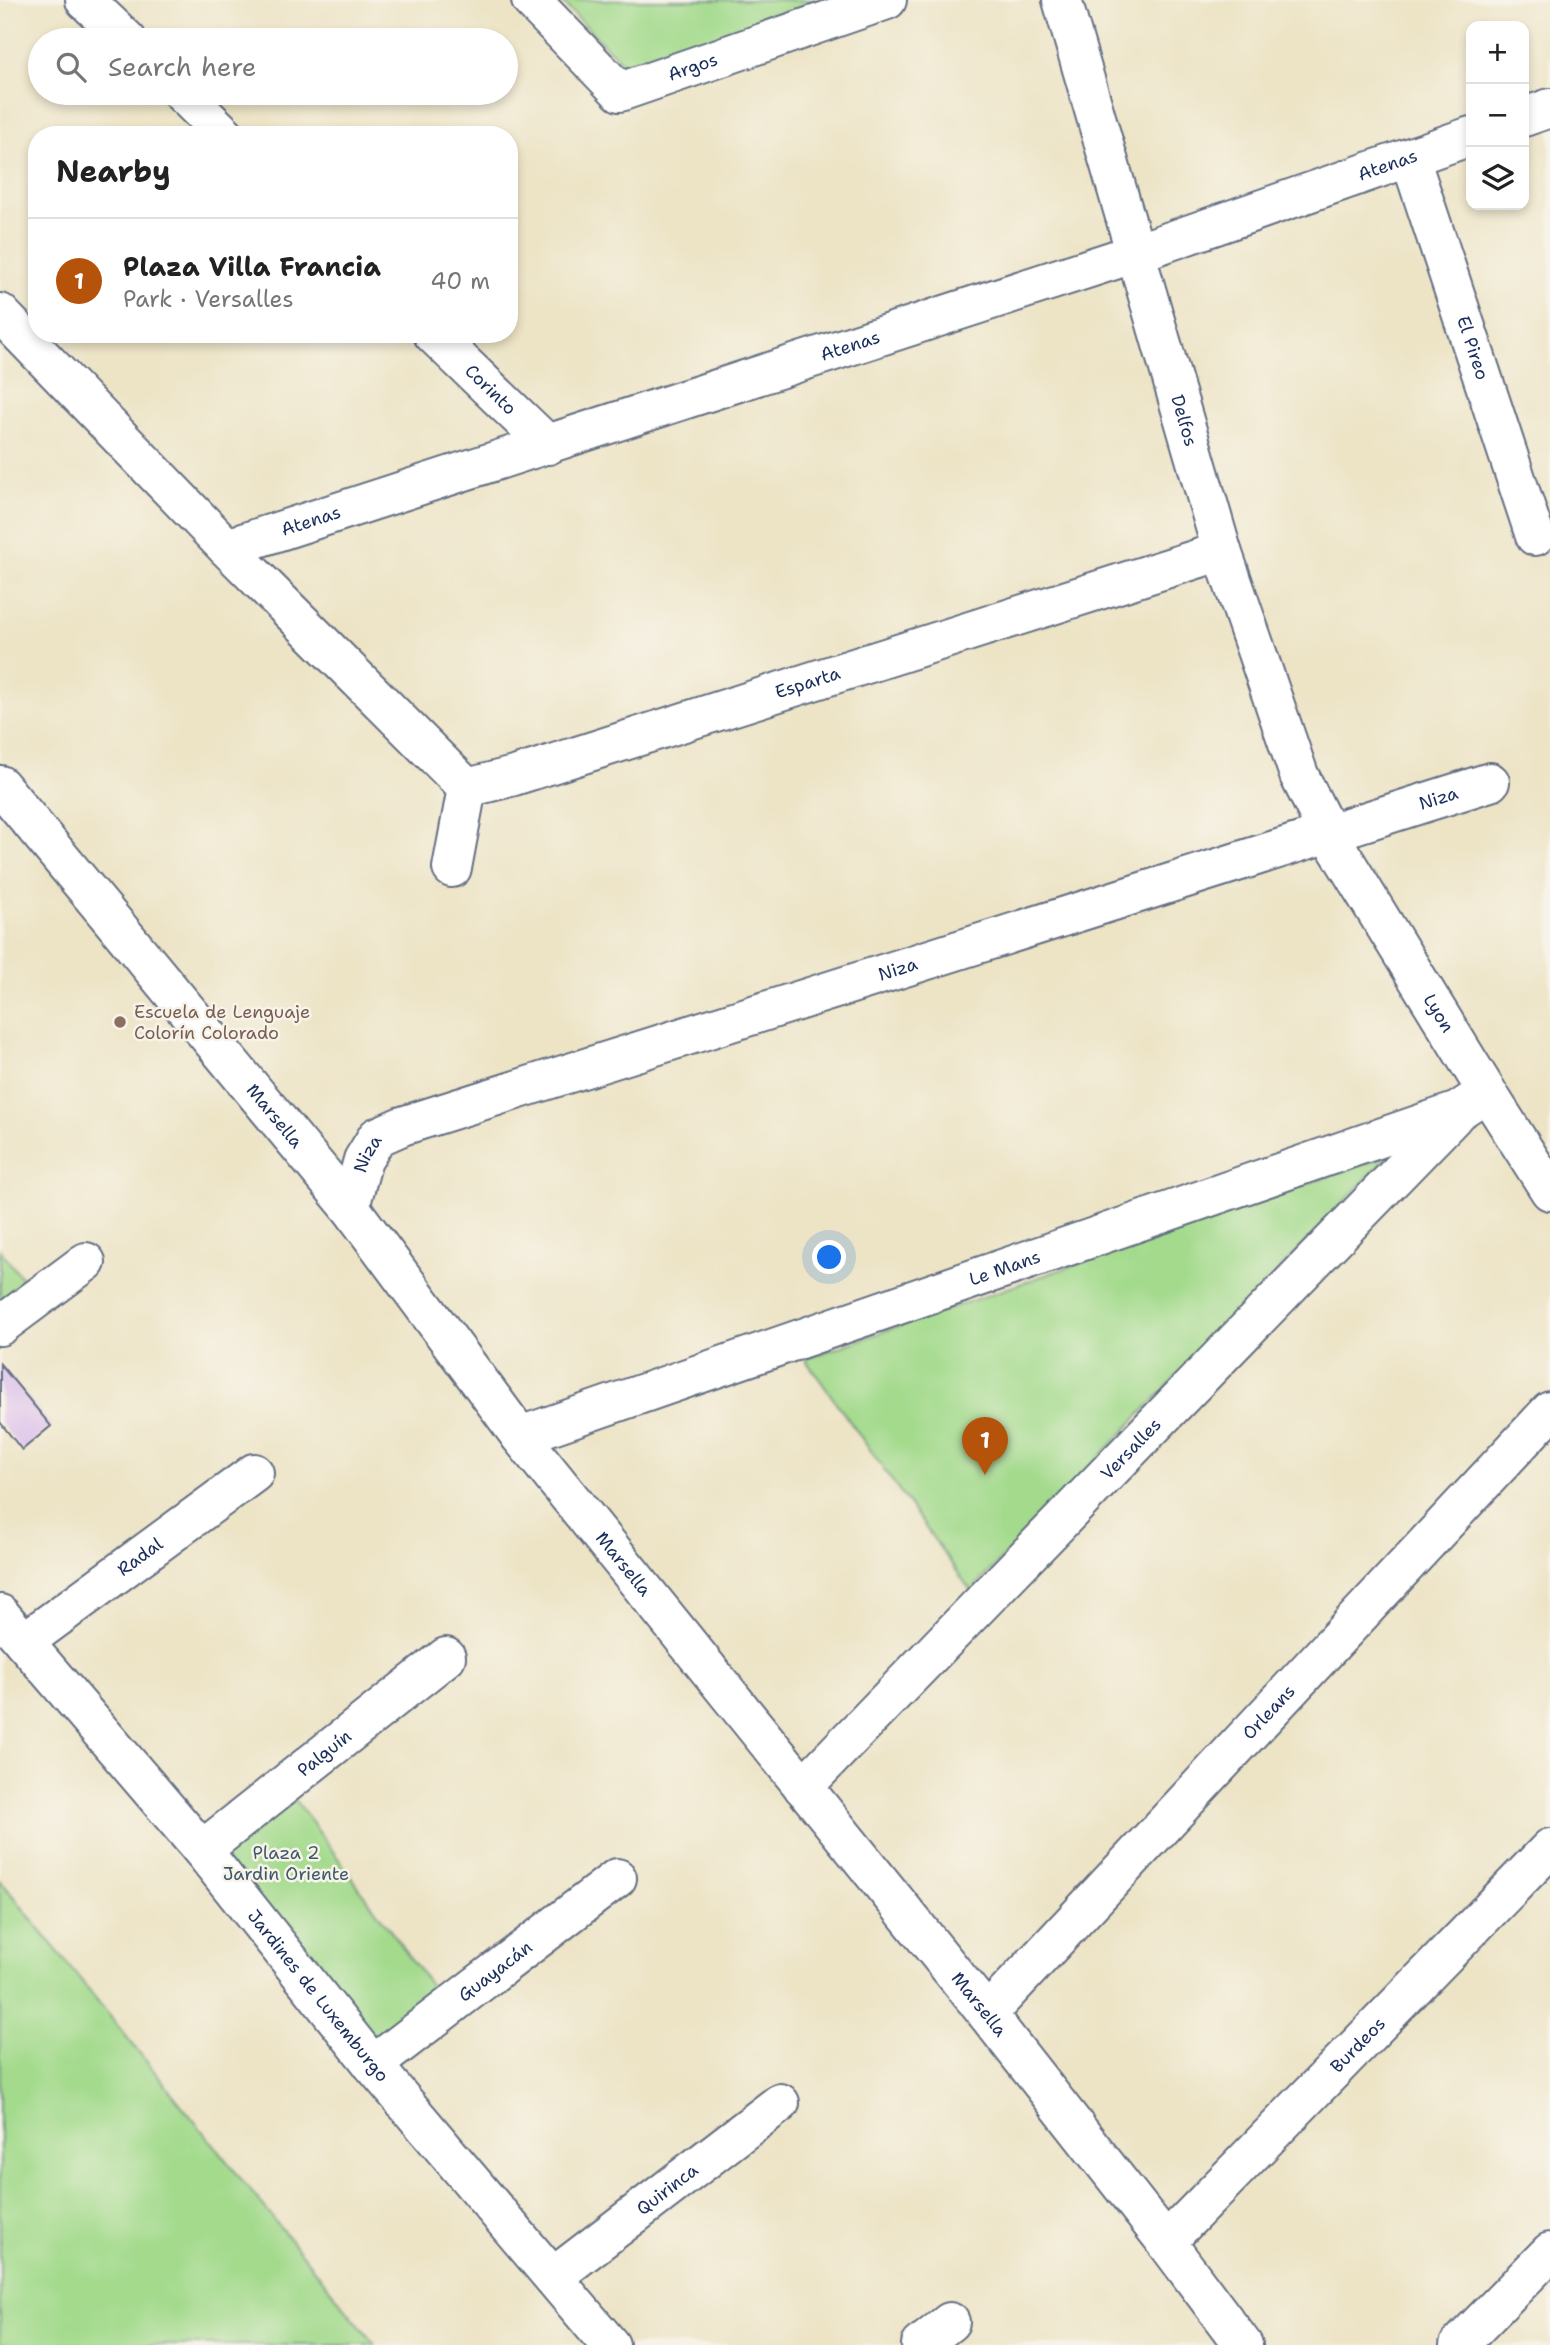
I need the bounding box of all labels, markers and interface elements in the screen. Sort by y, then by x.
map controls [1466,21,1529,210]
button: + [1466,21,1529,84]
search box [28,28,518,105]
street label: Argos [665,47,721,87]
icon: search [52,48,90,86]
text: Search here [108,49,257,84]
button: − [1466,84,1529,147]
street label: Atenas [1355,144,1421,187]
button: layers [1466,147,1529,210]
text: Nearby [56,151,171,192]
text: Plaza Villa Francia [123,249,381,284]
text: 1 [74,266,84,296]
text: 40 m [430,266,490,296]
text: Park · Versalles [123,284,294,314]
street label: El Pireo [1451,313,1495,383]
street label: Atenas [817,325,883,367]
street label: Corinto [460,359,522,420]
street label: Delfos [1165,392,1203,449]
street label: Atenas [278,500,344,542]
street label: Esparta [772,661,843,704]
street label: Niza [1416,781,1461,816]
street label: Niza [875,952,920,987]
street label: Lyon [1418,989,1460,1037]
place label: Escuela de Lenguaje Colorín Colorado [134,1000,310,1045]
marker: Escuela de Lenguaje Colorín Colorado [112,1014,128,1030]
street label: Marsella [241,1079,308,1153]
street label: Niza [348,1131,387,1175]
your location [812,1240,846,1274]
street label: Le Mans [966,1245,1044,1292]
street label: Versalles [1095,1413,1167,1485]
pin: 1 [962,1417,1008,1475]
street label: Marsella [590,1527,657,1601]
street label: Radal [112,1532,168,1582]
street label: Orleans [1237,1679,1301,1745]
street label: Palguín [292,1724,356,1782]
park label: Plaza 2 Jardin Oriente [223,1841,349,1886]
street label: Jardines de Luxemburgo [242,1905,394,2087]
street label: Guayacán [453,1935,537,2007]
street label: Marsella [946,1967,1012,2042]
street label: Burdeos [1325,2012,1391,2078]
street label: Quirinca [632,2158,703,2221]

